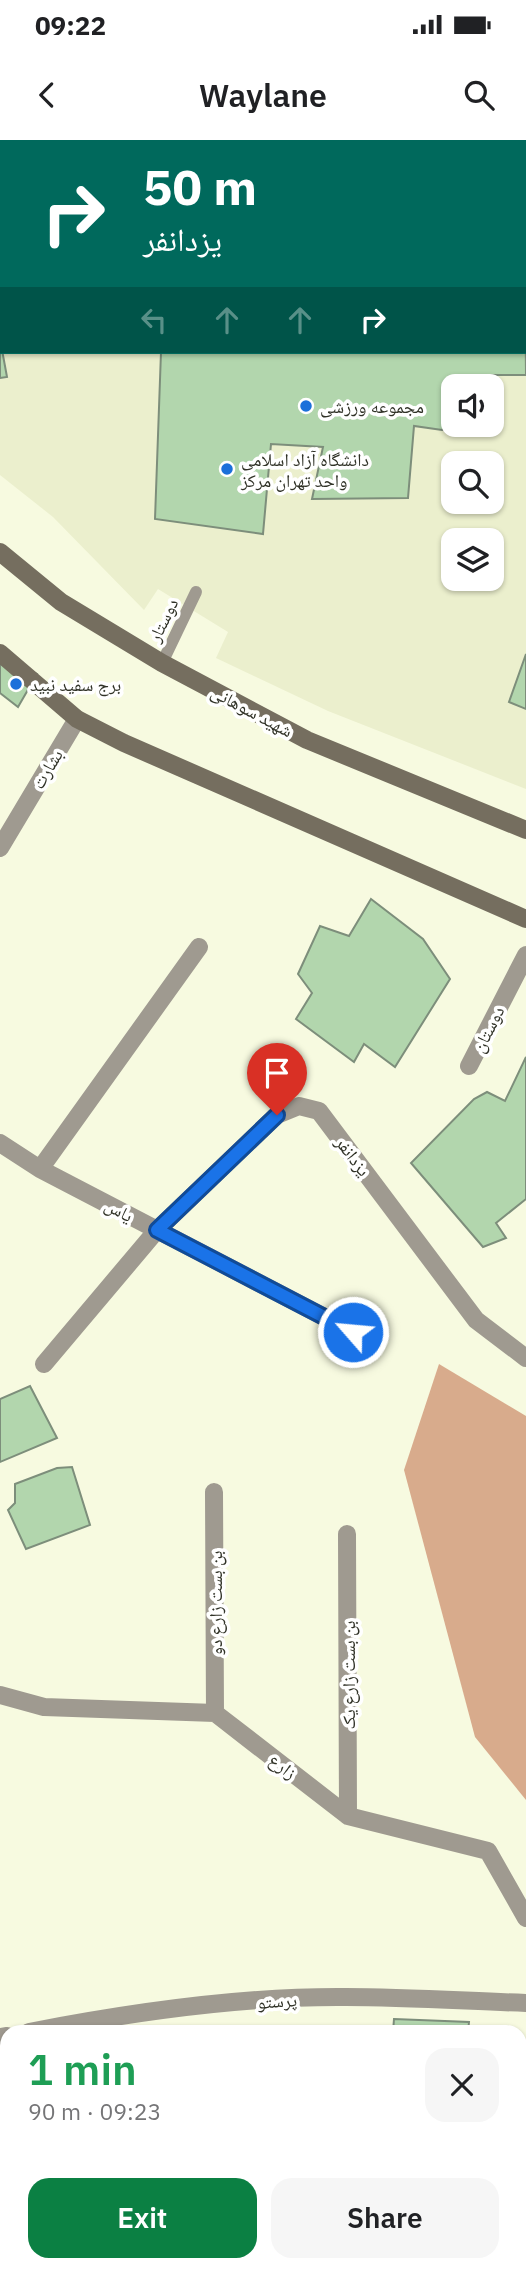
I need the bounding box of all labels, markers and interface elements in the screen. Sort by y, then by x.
text: 09:22 [35,8,106,42]
text: Waylane [199,74,327,116]
icon: back [28,76,66,114]
icon: search [460,76,498,114]
text: 50 m [143,155,257,218]
icon: right [28,168,119,259]
text: یزدانفر [143,218,222,260]
icon: left [135,301,173,339]
icon: ahead [208,301,246,339]
icon: ahead [281,301,319,339]
icon: right [354,301,392,339]
map controls [441,374,504,591]
button: sound [441,374,504,437]
place label: مجموعه ورزشی [320,395,424,418]
marker: مجموعه ورزشی [298,398,314,414]
place label: دانشگاه آزاد اسلامی واحد تهران مرکز [240,448,369,492]
button: search [441,451,504,514]
marker: دانشگاه آزاد اسلامی واحد تهران مرکز [219,461,235,477]
button: layers [441,528,504,591]
street label: دوستار [142,594,183,646]
place label: برج سفید نبید [30,673,121,697]
marker: برج سفید نبید [8,676,24,692]
street label: شهید سوهانی [207,680,297,742]
street label: بشارت [26,745,68,793]
street label: دوستان [467,1002,509,1056]
pin [247,1043,307,1115]
icon: arrive [258,1054,296,1092]
street label: یزدانفر [330,1131,376,1181]
street label: یاس [101,1193,137,1227]
position arrow [316,1295,390,1369]
street label: بن بست زارع دو [204,1551,227,1655]
street label: بن بست زارع یک [337,1620,360,1730]
street label: زارع [264,1748,302,1784]
street label: پرستو [256,1988,298,2014]
text: 1 min [28,2042,137,2097]
button: close [425,2048,499,2122]
text: 90 m · 09:23 [28,2096,161,2126]
button: Exit [28,2178,257,2258]
button: Share [271,2178,499,2258]

